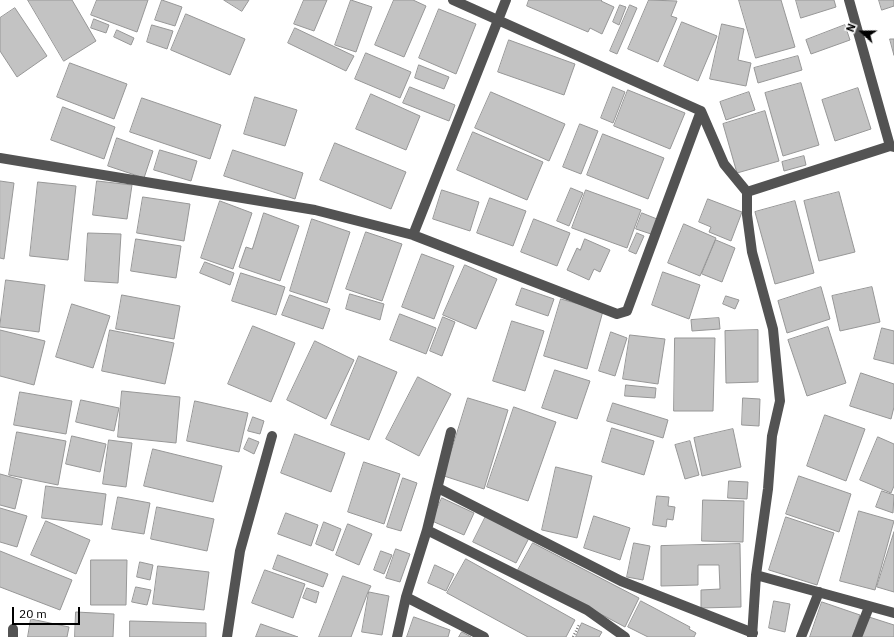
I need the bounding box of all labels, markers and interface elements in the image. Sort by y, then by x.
north arrow [842,12,882,52]
text: N [843,21,859,34]
scale bar [14,599,82,625]
text: 20 m [19,606,47,621]

